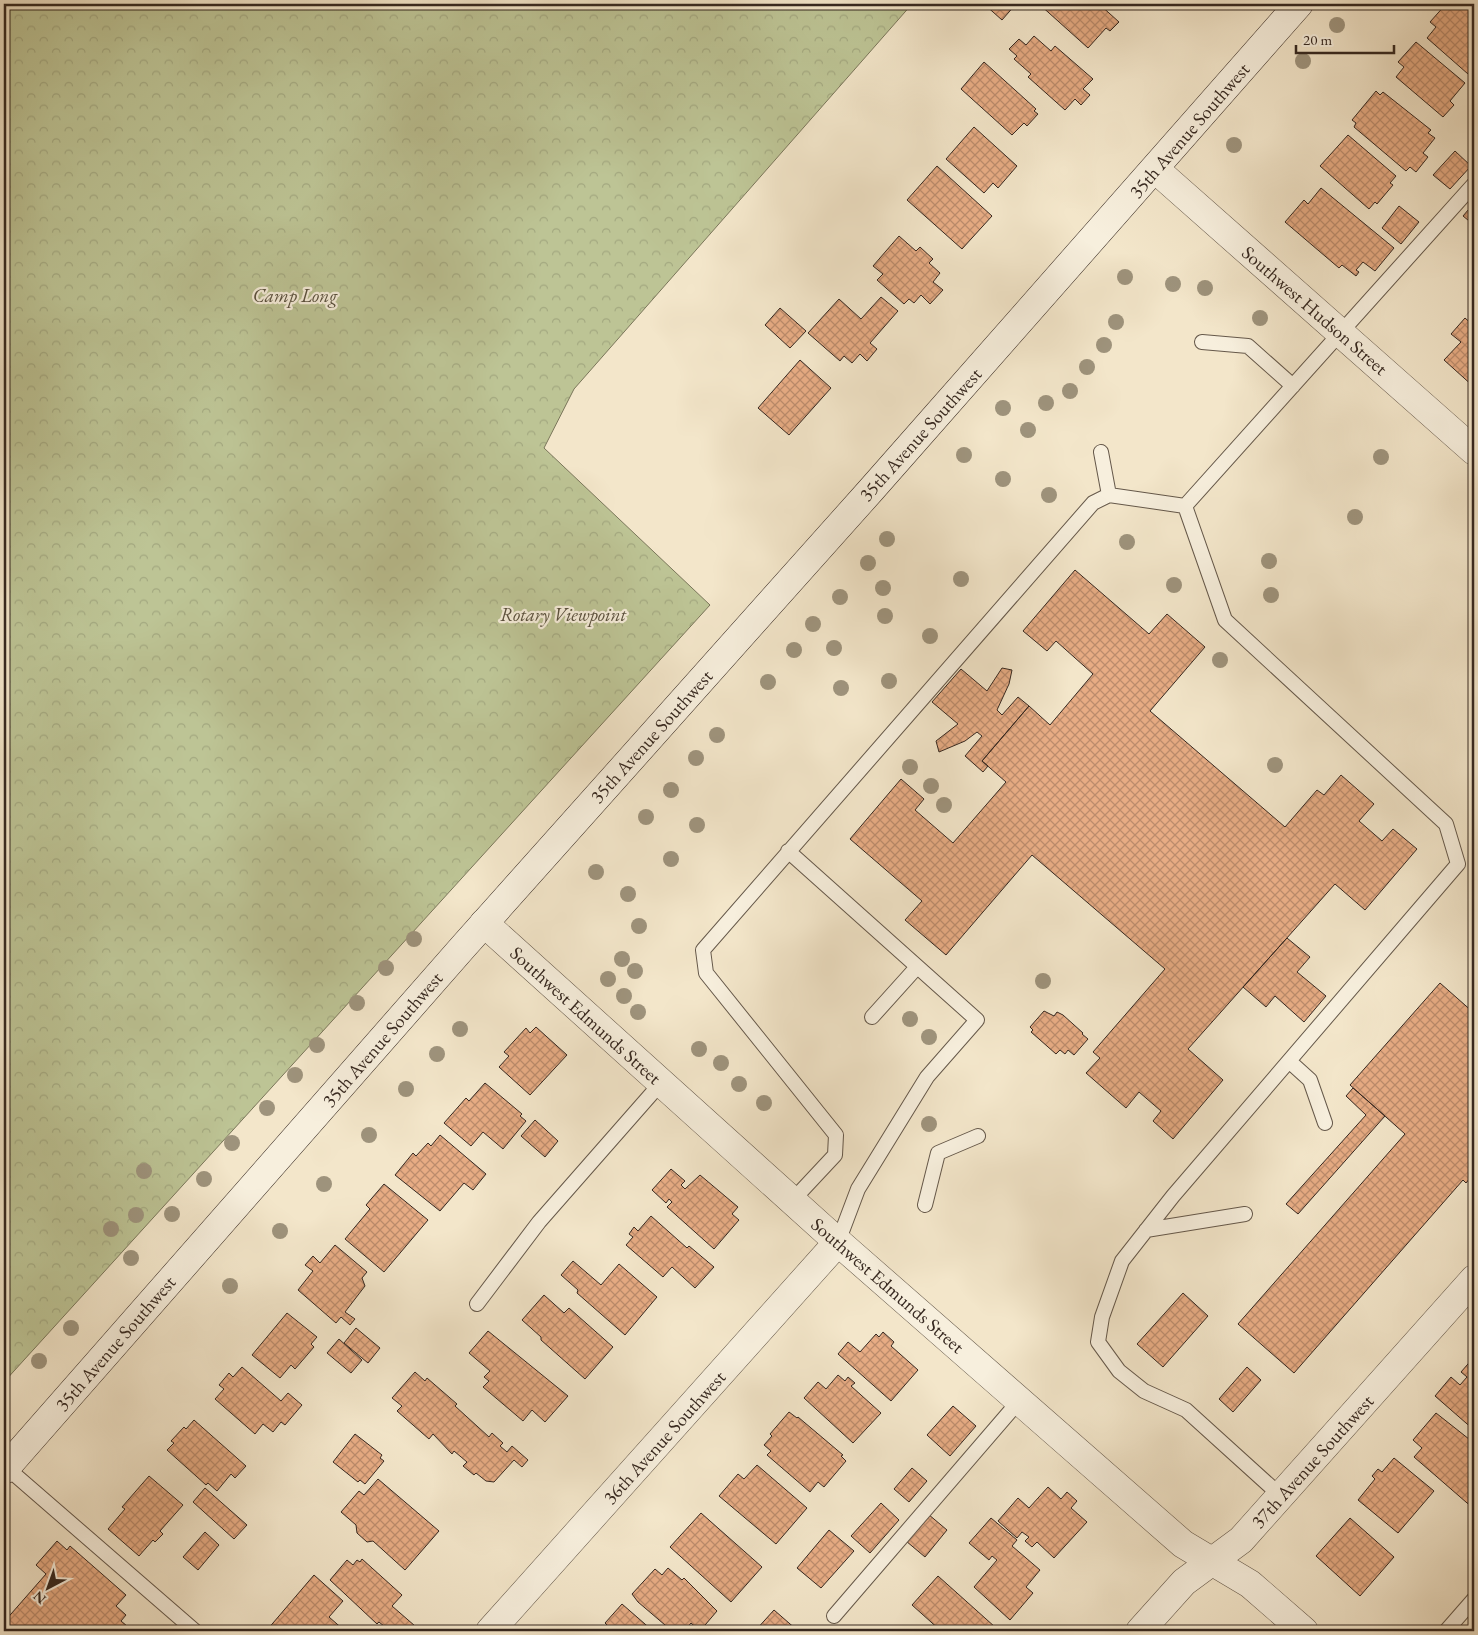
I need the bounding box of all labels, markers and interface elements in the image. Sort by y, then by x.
scale bar [1296,22,1393,54]
text: 20 m [1303,30,1332,49]
street label: 35th Avenue Southwest [1124,57,1255,203]
street label: Southwest Hudson Street [1236,240,1393,381]
park label: Camp Long [253,283,338,308]
street label: 35th Avenue Southwest [854,362,987,507]
park label: Rotary Viewpoint [500,602,627,627]
street label: 35th Avenue Southwest [585,664,718,809]
street label: Southwest Edmunds Street [505,941,667,1090]
street label: 35th Avenue Southwest [317,966,448,1112]
street label: Southwest Edmunds Street [806,1212,970,1359]
street label: 35th Avenue Southwest [50,1270,181,1416]
street label: 36th Avenue Southwest [598,1365,731,1510]
street label: 37th Avenue Southwest [1246,1389,1379,1534]
north arrow [22,1562,72,1612]
text: N [29,1587,50,1608]

